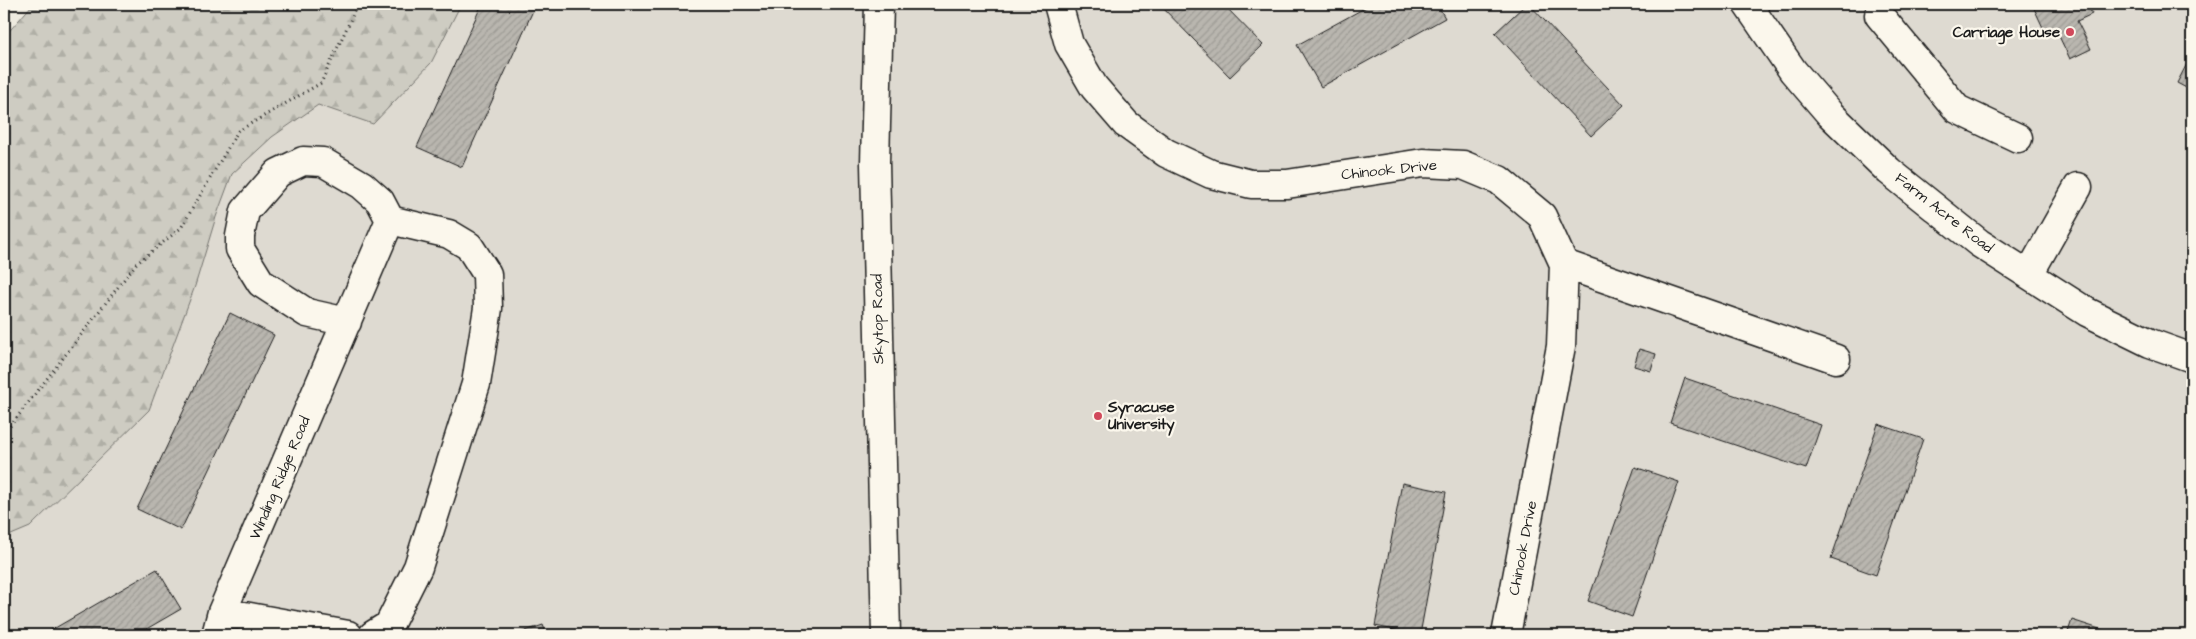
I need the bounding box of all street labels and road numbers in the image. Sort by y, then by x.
street label: Chinook Drive [1340,155,1438,185]
street label: Farm Acre Road [1890,168,1998,258]
street label: Skytop Road [867,273,890,364]
street label: Winding Ridge Road [245,413,317,543]
street label: Chinook Drive [1504,499,1542,597]

